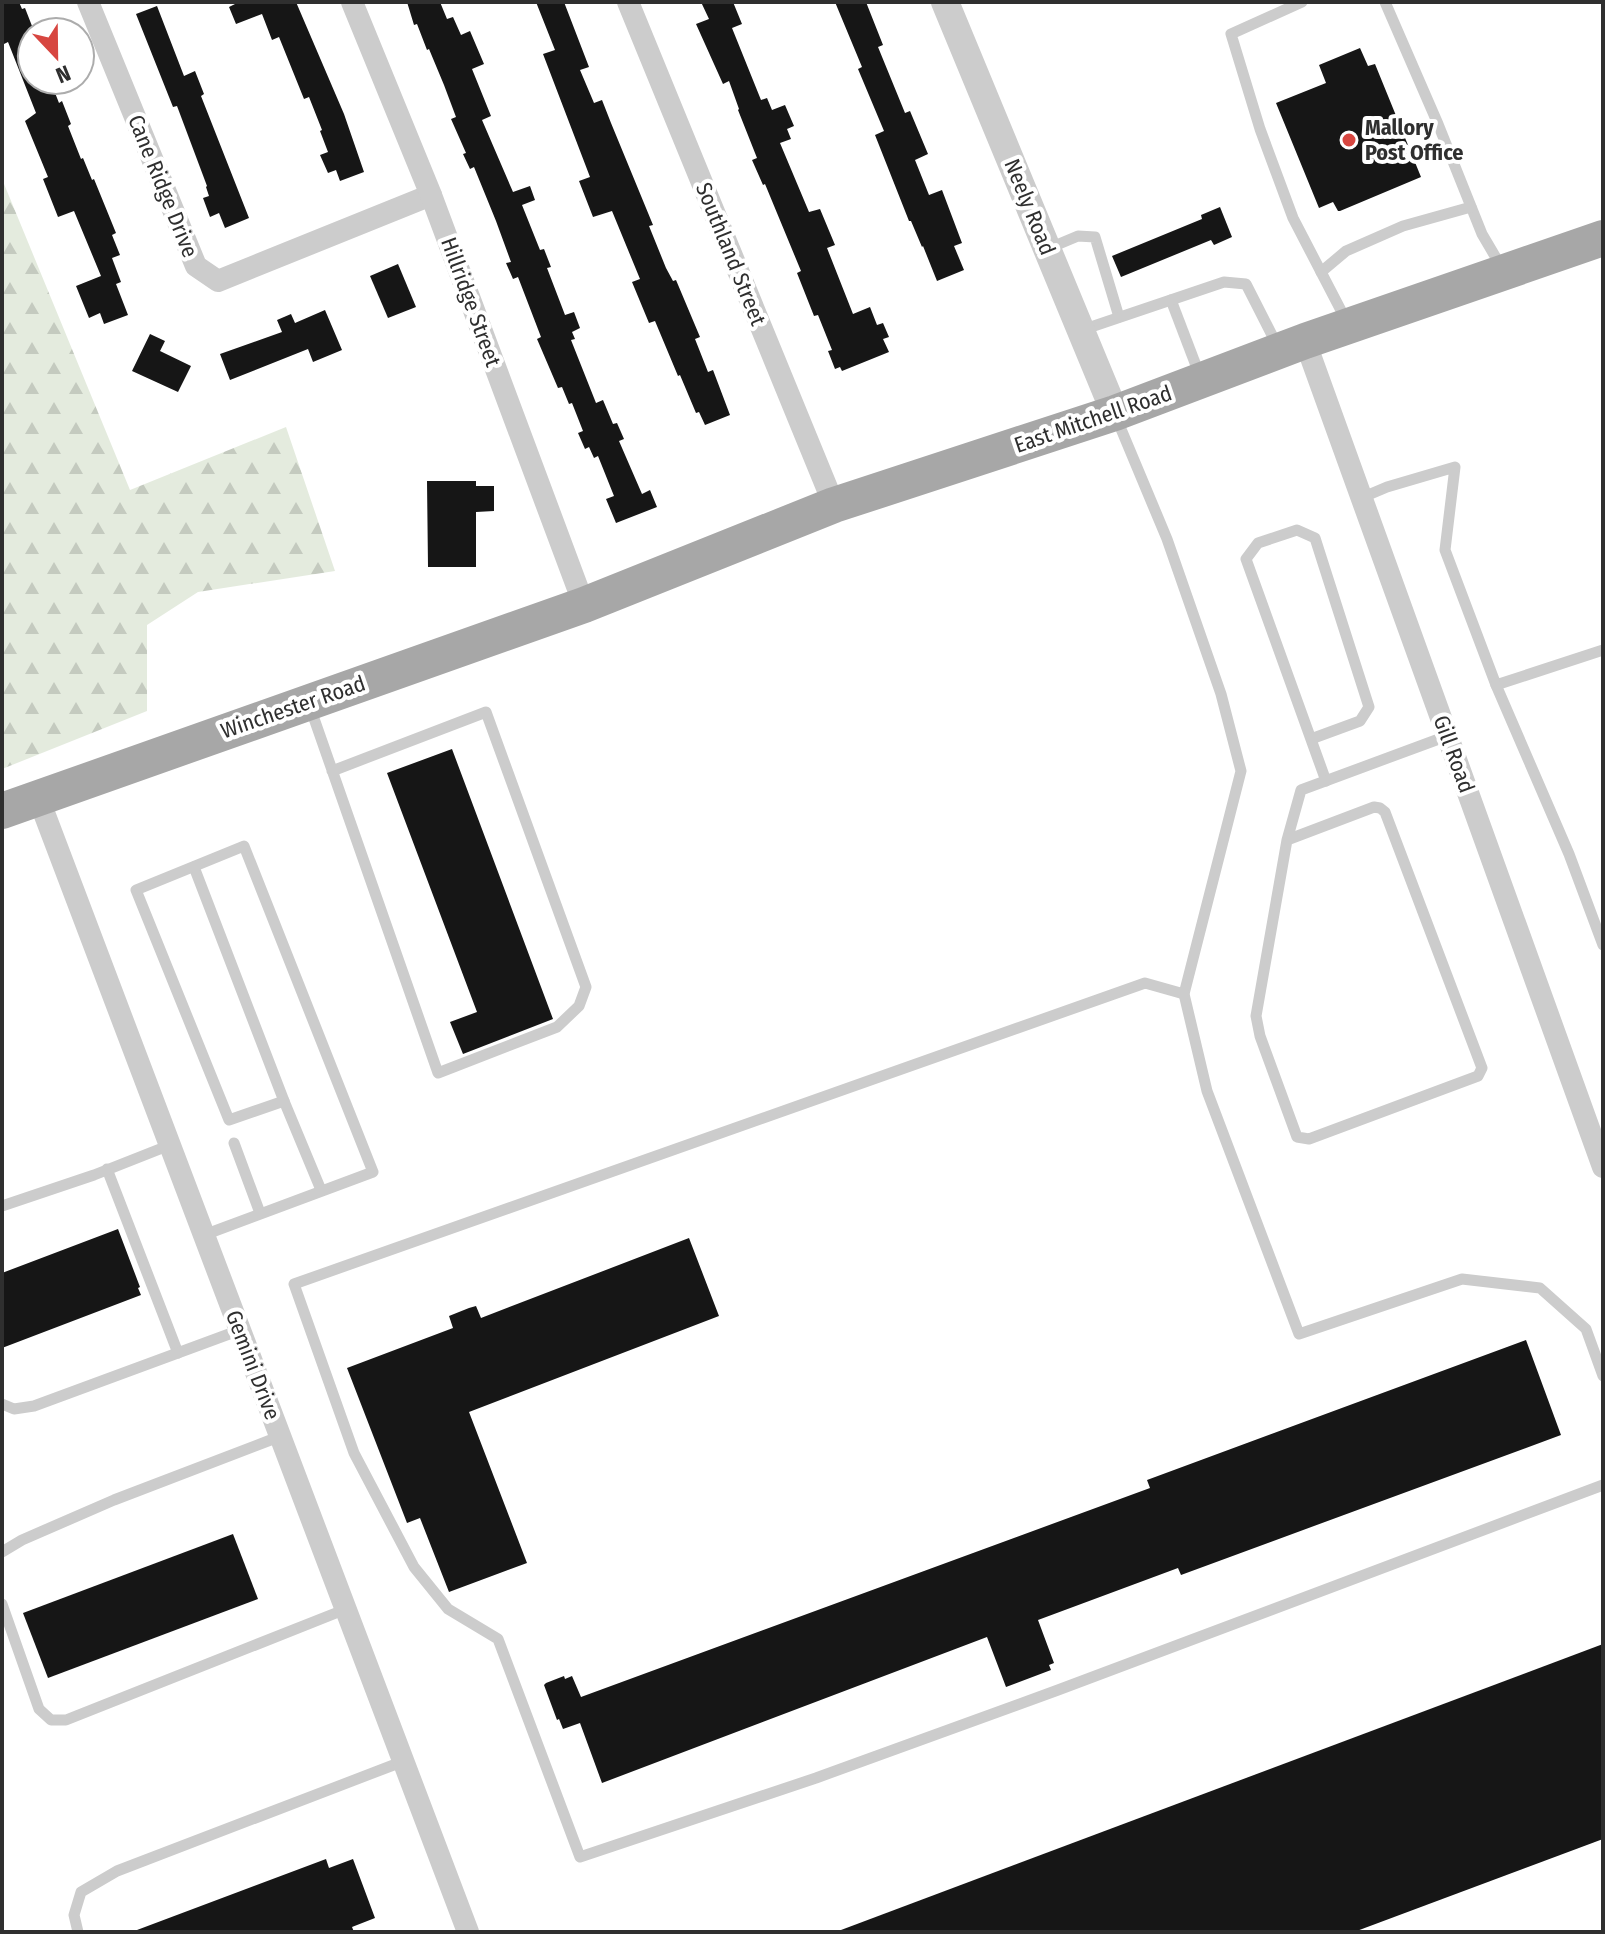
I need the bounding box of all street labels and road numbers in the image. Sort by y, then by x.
street label: Cane Ridge Drive [122,111,204,261]
street label: Neely Road [999,155,1061,259]
street label: Southland Street [690,179,772,330]
street label: Hillridge Street [435,234,507,371]
street label: East Mitchell Road [1011,379,1175,459]
street label: Winchester Road [217,670,369,744]
street label: Gill Road [1428,712,1480,796]
street label: Gemini Drive [220,1307,286,1423]

